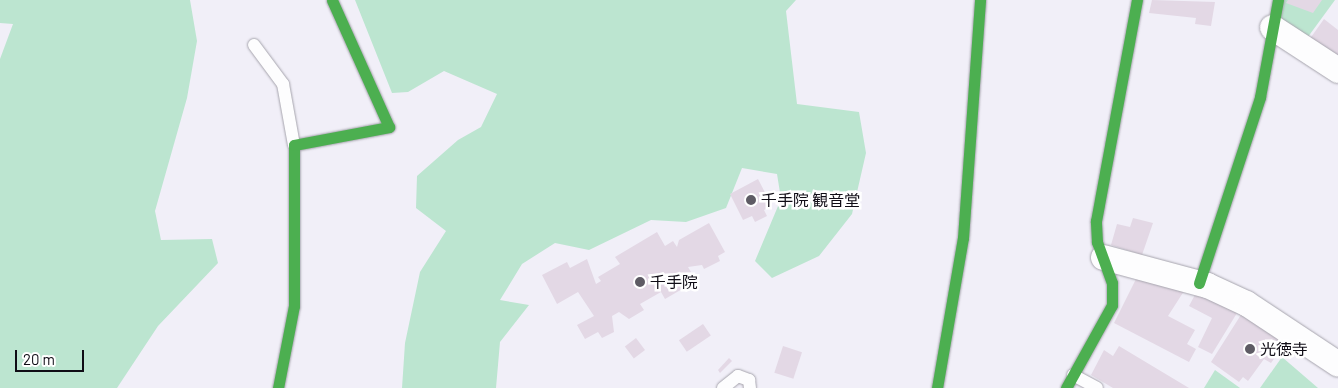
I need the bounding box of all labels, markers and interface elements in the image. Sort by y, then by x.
place label: 千手院 観音堂 [761,190,860,210]
marker: 千手院 観音堂 [745,194,757,206]
place label: 千手院 [650,272,698,292]
marker: 千手院 [634,276,646,288]
place label: 光徳寺 [1260,339,1308,359]
scale bar [18,340,86,372]
marker: 光徳寺 [1244,343,1256,355]
text: 20 m [23,350,55,368]

